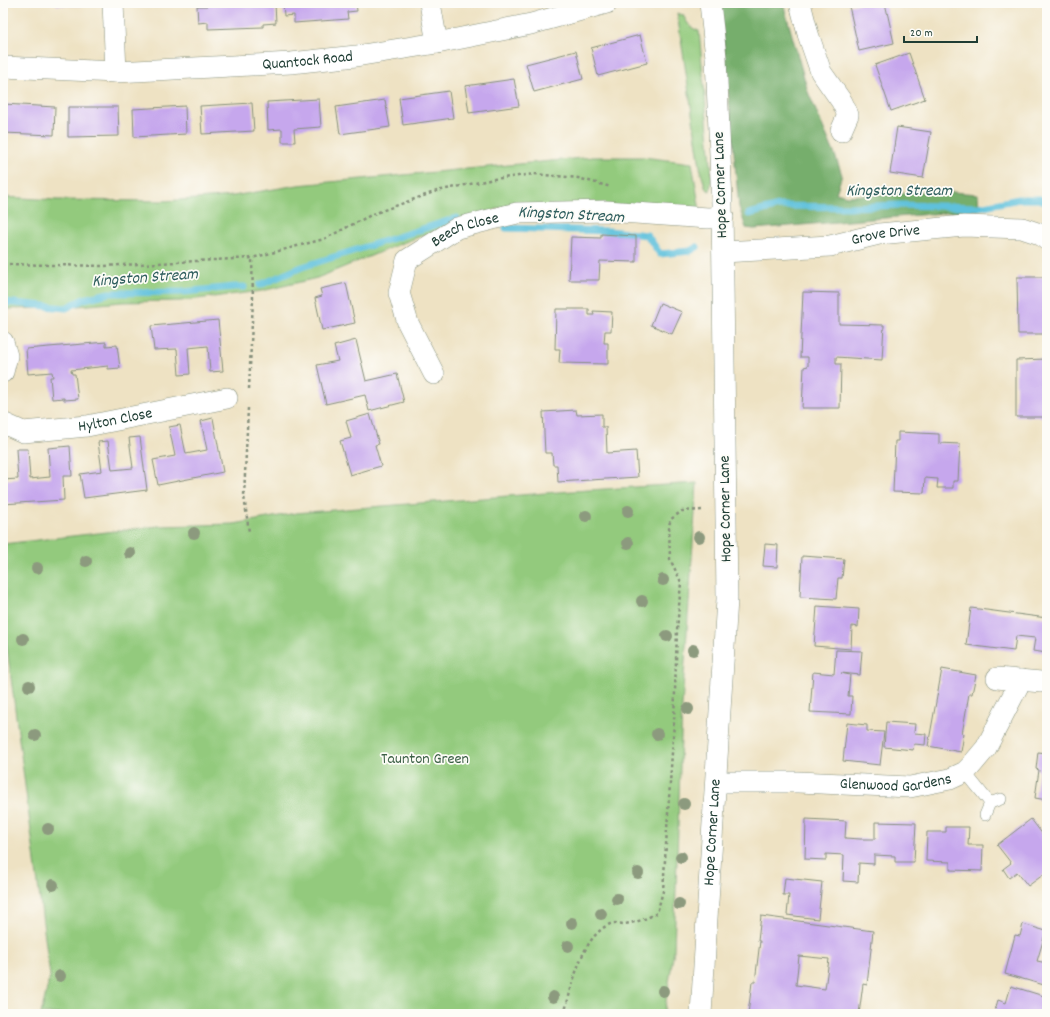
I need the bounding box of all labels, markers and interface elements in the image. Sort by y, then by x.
scale bar [904,18,977,44]
text: 20 m [910,25,933,42]
street label: Quantock Road [262,45,354,76]
street label: Hope Corner Lane [708,131,734,239]
water label: Kingston Stream [846,180,952,204]
water label: Kingston Stream [517,201,625,231]
street label: Beech Close [427,206,502,253]
street label: Grove Drive [849,219,921,252]
water label: Kingston Stream [91,263,199,295]
street label: Hylton Close [77,402,154,438]
street label: Hope Corner Lane [714,455,738,563]
park label: Taunton Green [381,748,469,771]
street label: Glenwood Gardens [839,767,954,798]
street label: Hope Corner Lane [698,778,727,886]

